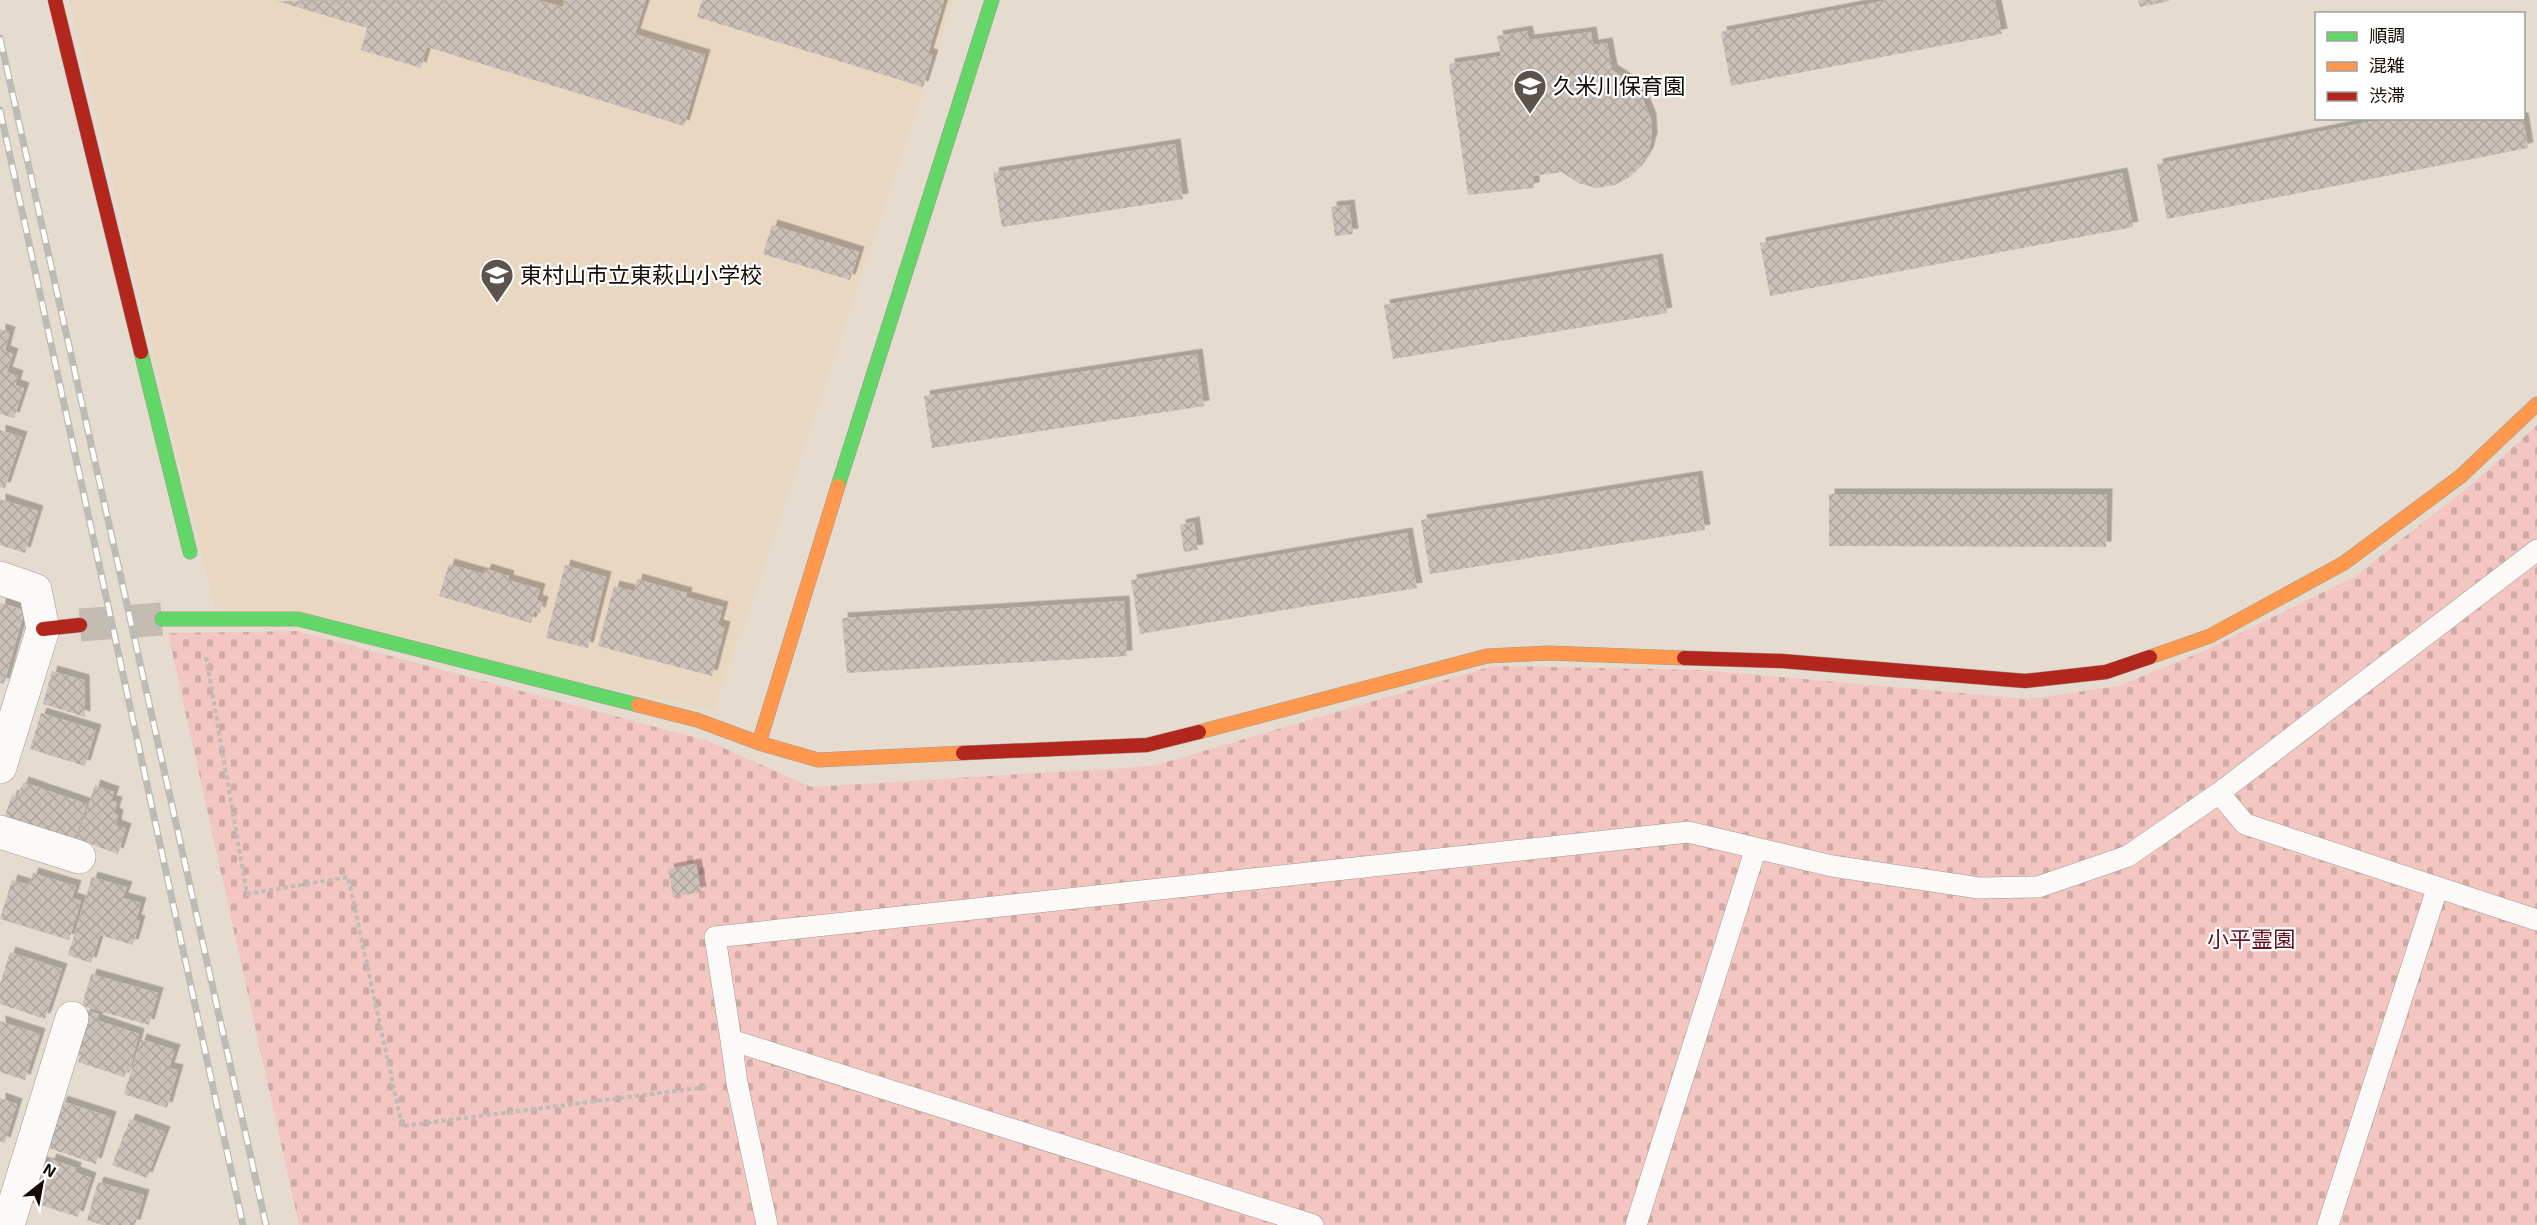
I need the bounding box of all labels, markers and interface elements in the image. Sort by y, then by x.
legend [2315,12,2525,120]
text: 順調 [2369,24,2405,46]
text: 混雑 [2369,54,2405,76]
school or university icon: 久米川保育園 [1512,68,1548,115]
place label: 久米川保育園 [1553,72,1685,98]
text: 渋滞 [2369,84,2405,106]
school or university icon: 東村山市立東萩山小学校 [479,257,515,304]
place label: 東村山市立東萩山小学校 [520,261,762,287]
park label: 小平霊園 [2207,925,2295,951]
north arrow [12,1153,72,1213]
text: N [40,1159,60,1181]

